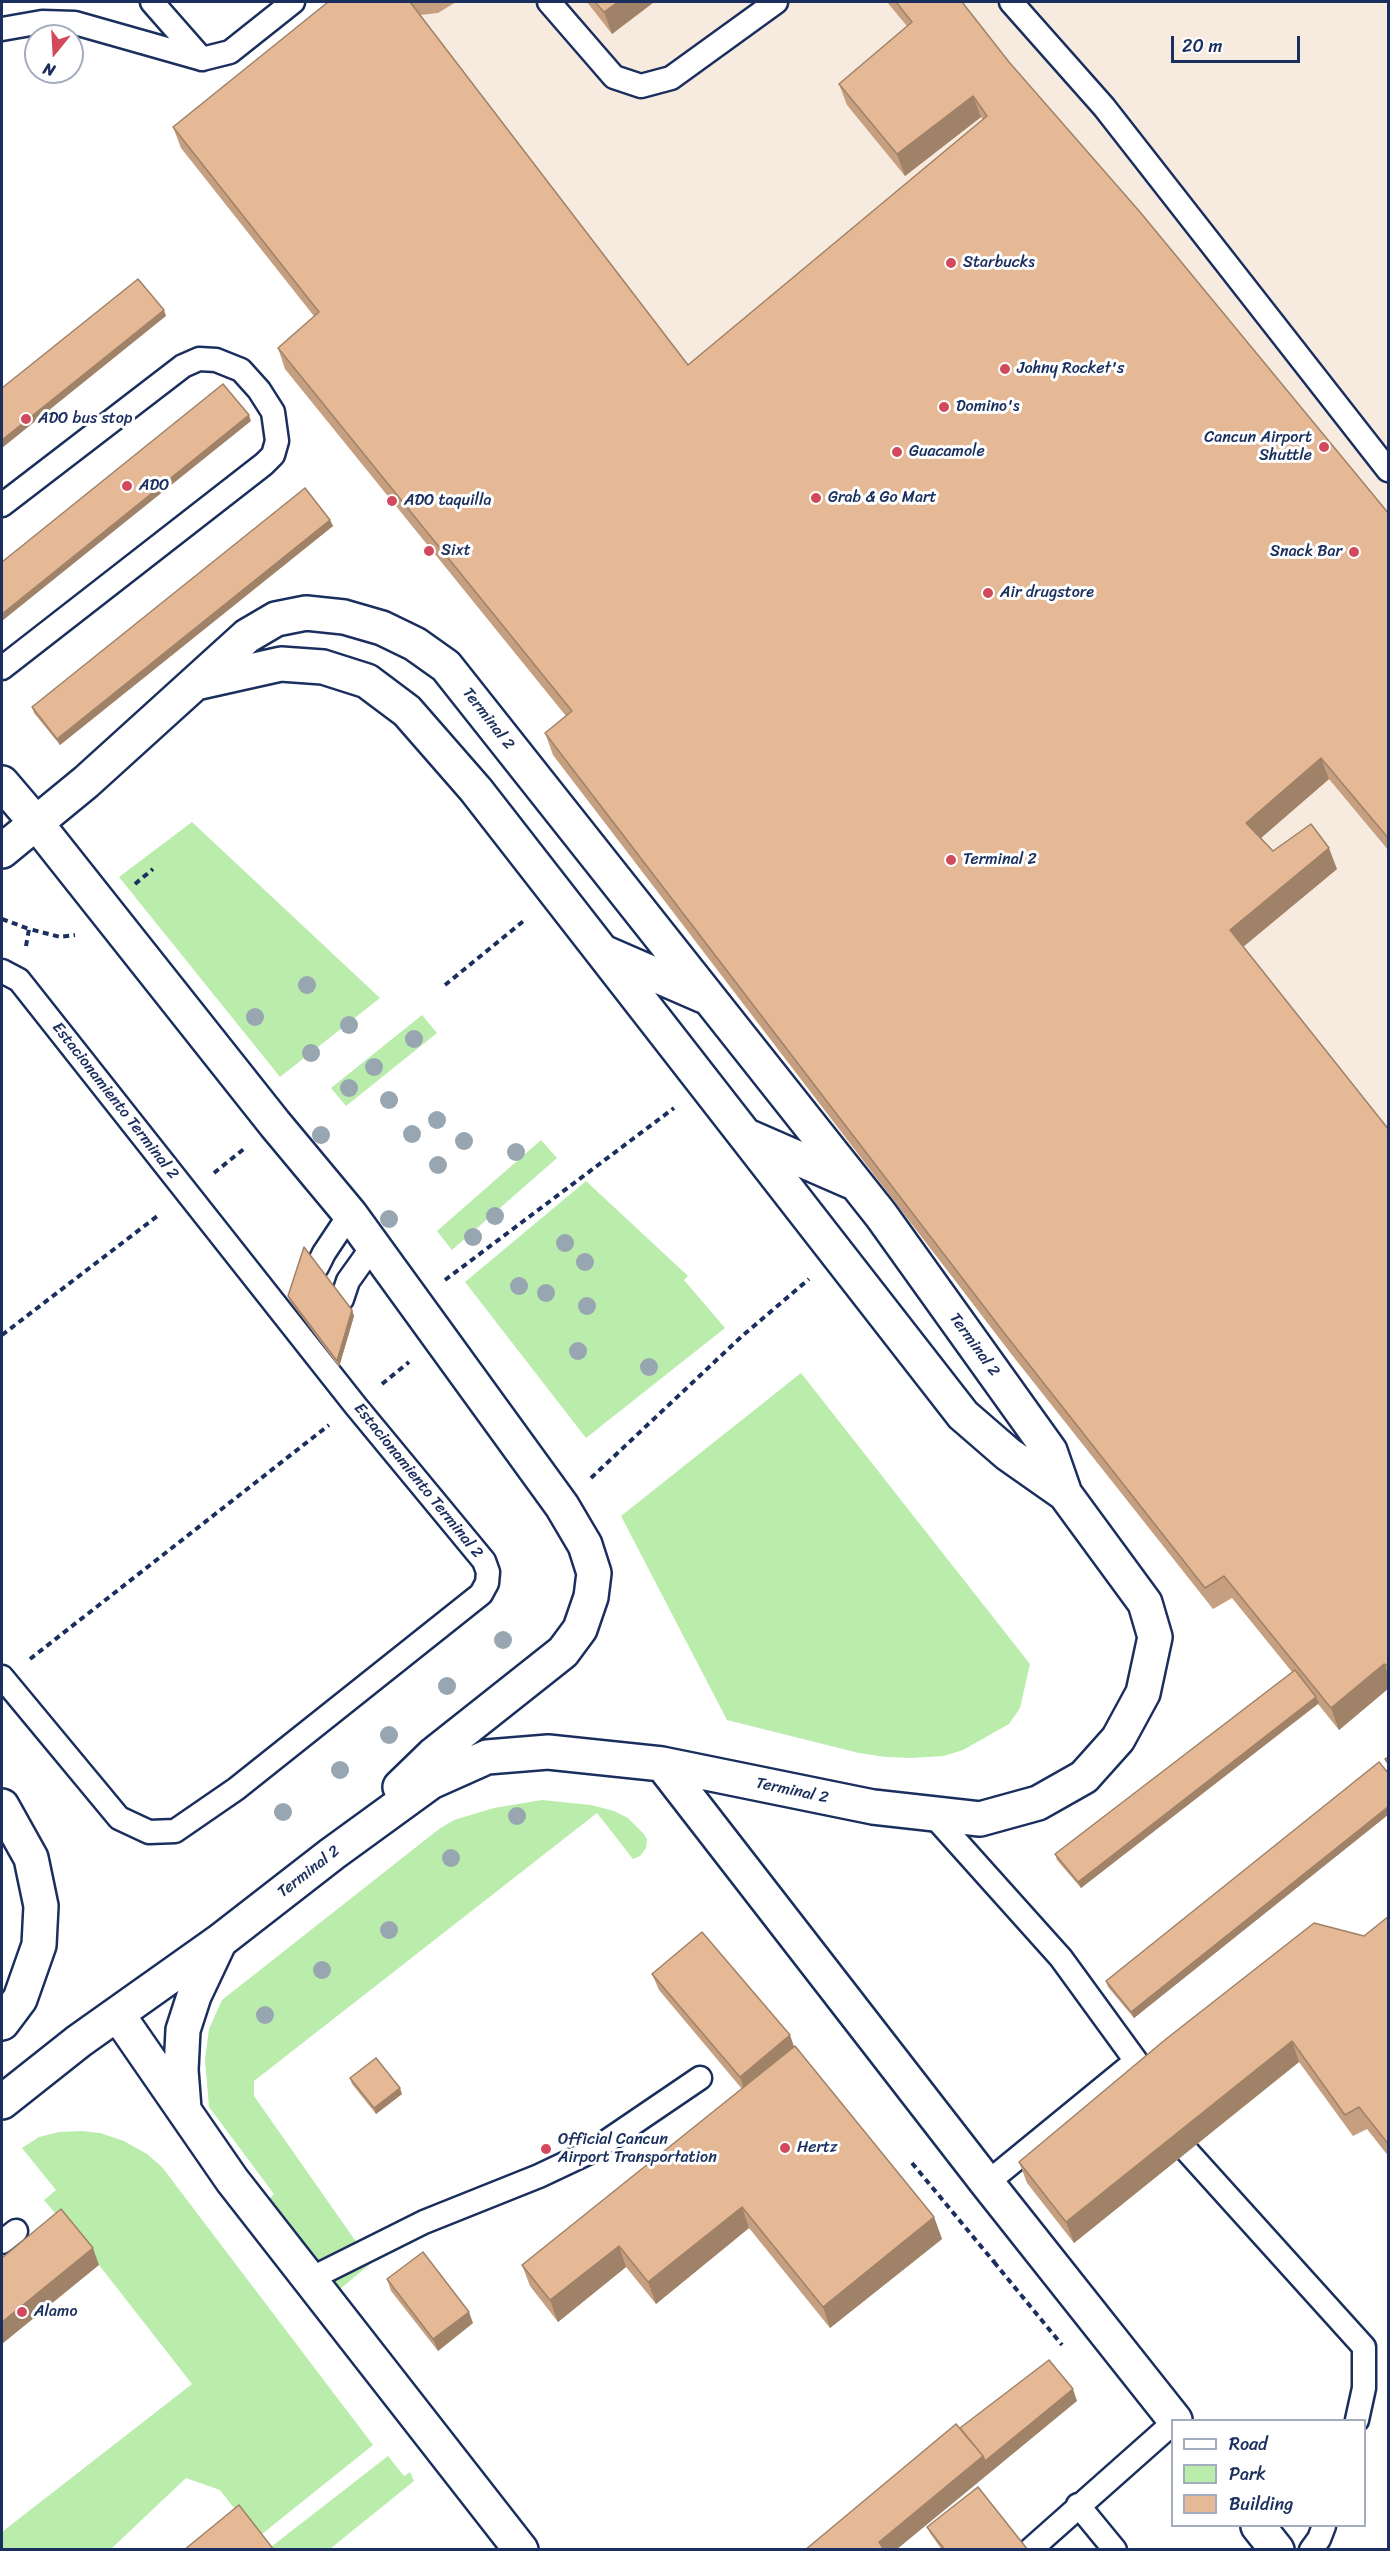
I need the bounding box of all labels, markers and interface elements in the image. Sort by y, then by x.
north arrow [24,24,84,84]
scale bar [1174,24,1303,62]
text: 20 m [1182,30,1222,62]
text: N [39,54,59,85]
place label: Starbucks [963,253,1035,273]
marker: Starbucks [944,256,958,270]
place label: Johny Rocket's [1017,359,1124,379]
marker: Johny Rocket's [998,362,1012,376]
place label: Domino's [956,397,1020,417]
marker: Domino's [937,400,951,414]
place label: ADO bus stop [38,409,132,429]
marker: ADO bus stop [19,412,33,426]
place label: Cancun Airport Shuttle [1204,428,1312,466]
marker: Cancun Airport Shuttle [1317,440,1331,454]
place label: Guacamole [909,442,985,462]
marker: Guacamole [890,445,904,459]
place label: ADO [139,476,169,496]
marker: ADO [120,479,134,493]
place label: Grab & Go Mart [828,488,936,508]
place label: ADO taquilla [404,491,492,511]
marker: Grab & Go Mart [809,491,823,505]
marker: ADO taquilla [385,494,399,508]
place label: Sixt [441,541,471,561]
place label: Snack Bar [1270,542,1342,562]
marker: Sixt [422,544,436,558]
marker: Snack Bar [1347,545,1361,559]
place label: Air drugstore [1000,583,1094,603]
marker: Air drugstore [981,586,995,600]
street label: Terminal 2 [458,684,518,754]
place label: Terminal 2 [963,850,1037,870]
marker: Terminal 2 [944,853,958,867]
street label: Estacionamiento Terminal 2 [48,1019,182,1183]
street label: Terminal 2 [945,1310,1003,1380]
street label: Estacionamiento Terminal 2 [349,1399,487,1563]
street label: Terminal 2 [754,1774,830,1808]
street label: Terminal 2 [274,1842,344,1902]
place label: Official Cancun Airport Transportation [558,2130,717,2168]
place label: Hertz [797,2138,838,2158]
marker: Hertz [778,2141,792,2155]
marker: Official Cancun Airport Transportation [539,2142,553,2156]
place label: Alamo [34,2302,78,2322]
marker: Alamo [15,2305,29,2319]
legend [1171,2419,1366,2527]
text: Road [1229,2428,1268,2460]
text: Park [1229,2458,1266,2490]
text: Building [1229,2488,1293,2520]

